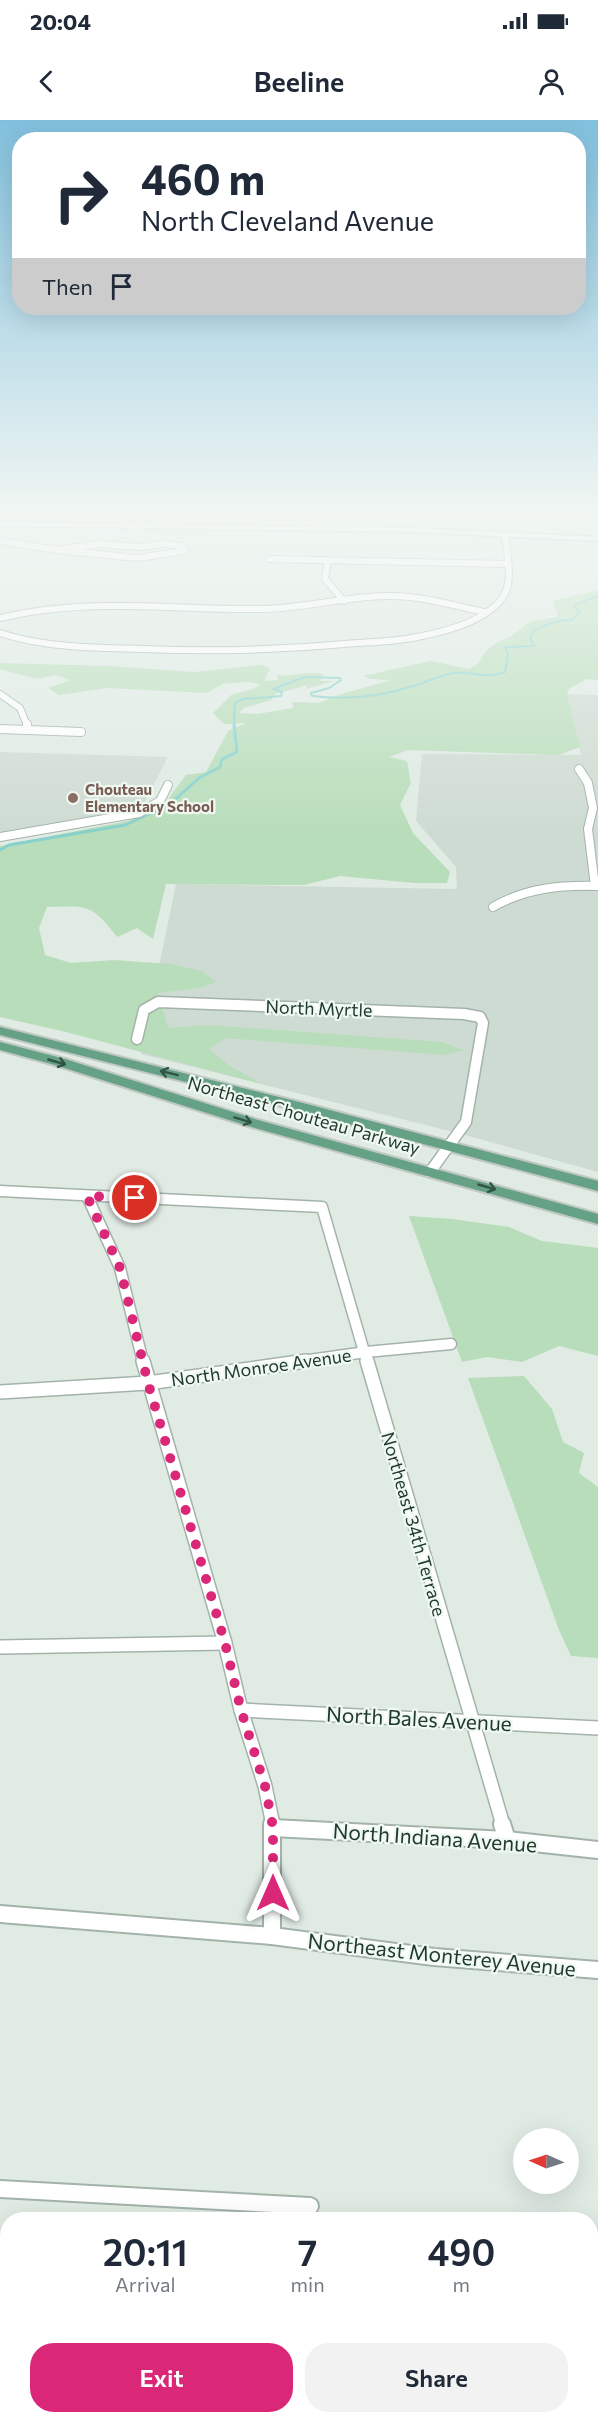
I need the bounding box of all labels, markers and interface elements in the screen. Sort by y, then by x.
text: 20:04 [30,8,91,35]
icon: back [30,65,63,98]
text: Beeline [254,65,344,98]
icon: person [535,65,568,98]
text: 460 m [141,152,265,204]
icon: right [42,156,120,234]
text: North Cleveland Avenue [141,204,434,237]
icon: arrive [105,270,138,303]
text: Then [42,273,93,300]
place label: Chouteau Elementary School [85,780,214,815]
marker: Chouteau Elementary School [66,791,80,805]
street label: North Myrtle [265,995,373,1021]
one-way arrow [47,1056,66,1068]
one-way arrow [160,1067,179,1079]
street label: Northeast Chouteau Parkway [185,1071,423,1159]
one-way arrow [233,1115,252,1126]
pin [109,1172,160,1223]
icon: arrive [118,1181,151,1214]
one-way arrow [477,1182,496,1194]
street label: North Monroe Avenue [170,1343,352,1391]
street label: Northeast 34th Terrace [377,1429,451,1619]
street label: North Bales Avenue [325,1701,513,1735]
street label: North Indiana Avenue [332,1817,538,1857]
position arrow [241,1861,305,1925]
street label: Northeast Monterey Avenue [307,1927,577,1981]
north arrow [513,2128,579,2194]
map controls [513,2128,579,2194]
text: 20:11 [103,2229,188,2273]
text: 7 [298,2229,317,2273]
text: 490 [427,2229,495,2273]
text: Arrival [115,2272,176,2296]
text: min [291,2272,325,2296]
text: m [453,2272,470,2296]
button: Exit [30,2343,293,2412]
button: Share [305,2343,568,2412]

